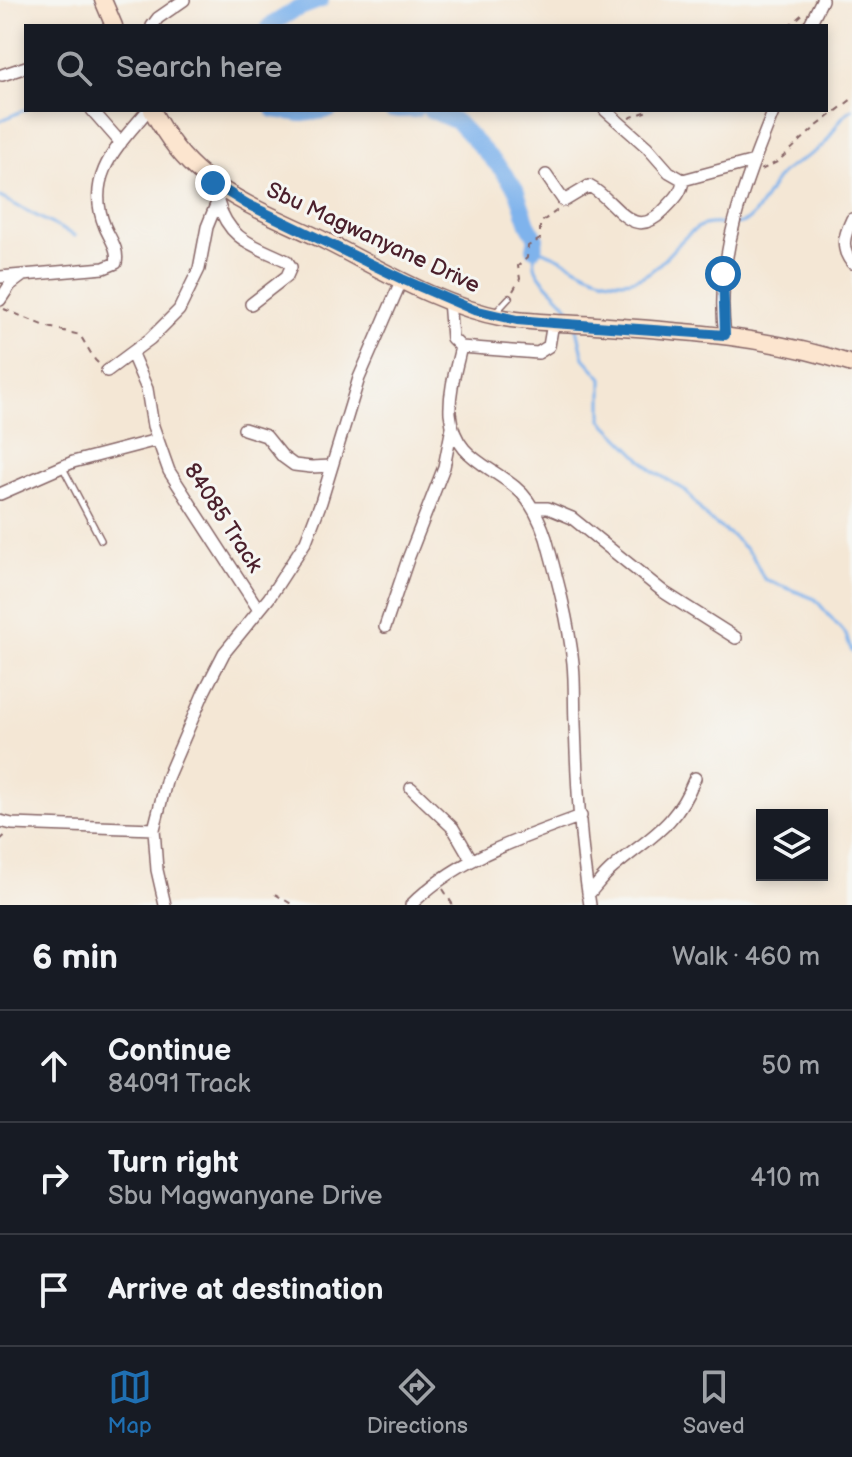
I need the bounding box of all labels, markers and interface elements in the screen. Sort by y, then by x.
search box [24,24,828,112]
icon: search [52,46,96,90]
text: Search here [116,50,282,86]
route end [195,165,231,201]
street label: Sbu Magwanyane Drive [262,177,484,299]
route start [705,256,741,292]
street label: 84085 Track [178,458,268,578]
map controls [756,809,828,881]
button: layers [756,809,828,881]
text: 6 min [32,937,118,978]
text: Walk · 460 m [672,942,820,973]
text: Continue [108,1033,231,1069]
icon: ahead [32,1044,76,1088]
text: 50 m [761,1051,820,1082]
text: 84091 Track [108,1069,250,1100]
text: Turn right [108,1145,239,1181]
icon: right [32,1156,76,1200]
text: 410 m [750,1163,820,1194]
text: Sbu Magwanyane Drive [108,1181,382,1212]
icon: arrive [32,1268,76,1312]
text: Arrive at destination [108,1272,384,1308]
tab: Map [107,1365,152,1440]
tab: Directions [367,1365,468,1440]
tab: Saved [683,1365,745,1440]

